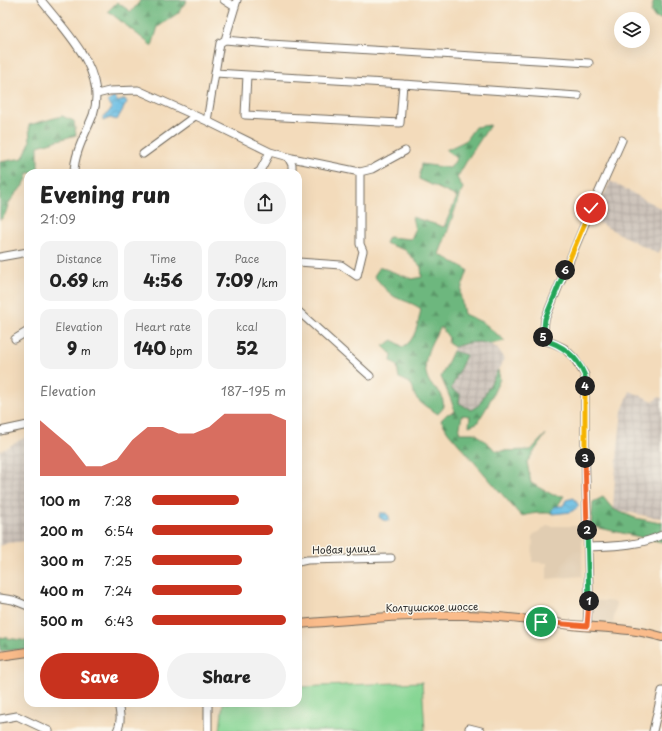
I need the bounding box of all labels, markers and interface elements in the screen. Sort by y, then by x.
map controls [614,12,650,48]
button: layers [614,12,650,48]
text: Evening run [40,177,170,210]
button: share [244,182,286,224]
pin [574,191,608,225]
icon: check [580,197,602,219]
text: 21:09 [40,209,76,228]
text: Distance [56,250,102,267]
text: Time [150,250,176,267]
text: Pace [235,250,259,267]
pin: 6 [555,260,575,280]
text: 6 [561,261,569,278]
text: 0.69 [50,267,88,293]
text: 4:56 [143,267,183,293]
text: 7:09 [216,267,253,293]
text: km [88,274,108,291]
text: /km [253,274,278,291]
text: Elevation [55,318,103,335]
text: Heart rate [135,318,191,335]
text: kcal [236,318,258,335]
pin: 5 [533,327,553,347]
text: 5 [539,328,547,345]
text: 9 [67,335,77,361]
text: 140 [133,335,166,361]
text: 52 [236,335,258,361]
text: m [77,342,91,359]
text: bpm [166,342,193,359]
pin: 4 [575,376,595,396]
text: 4 [581,377,589,394]
text: Elevation [40,381,96,400]
text: 187–195 m [221,381,286,400]
pin: 3 [575,448,595,468]
text: 3 [581,449,589,466]
text: 100 m [40,491,81,510]
text: 7:28 [104,491,132,510]
pin: 2 [577,520,597,540]
text: 200 m [40,521,84,540]
text: 6:54 [104,521,134,540]
text: 2 [583,521,591,538]
street label: Новая улица [312,540,377,557]
text: 300 m [40,551,84,570]
text: 7:25 [104,551,132,570]
text: 400 m [40,581,84,600]
text: 7:24 [104,581,132,600]
pin: 1 [579,591,599,611]
text: 1 [586,592,592,609]
street label: Колтушское шоссе [386,598,478,616]
pin [524,605,558,639]
text: 500 m [40,611,83,630]
text: 6:43 [104,611,134,630]
icon: arrive [530,611,552,633]
button: Save [40,653,159,699]
button: Share [167,653,286,699]

